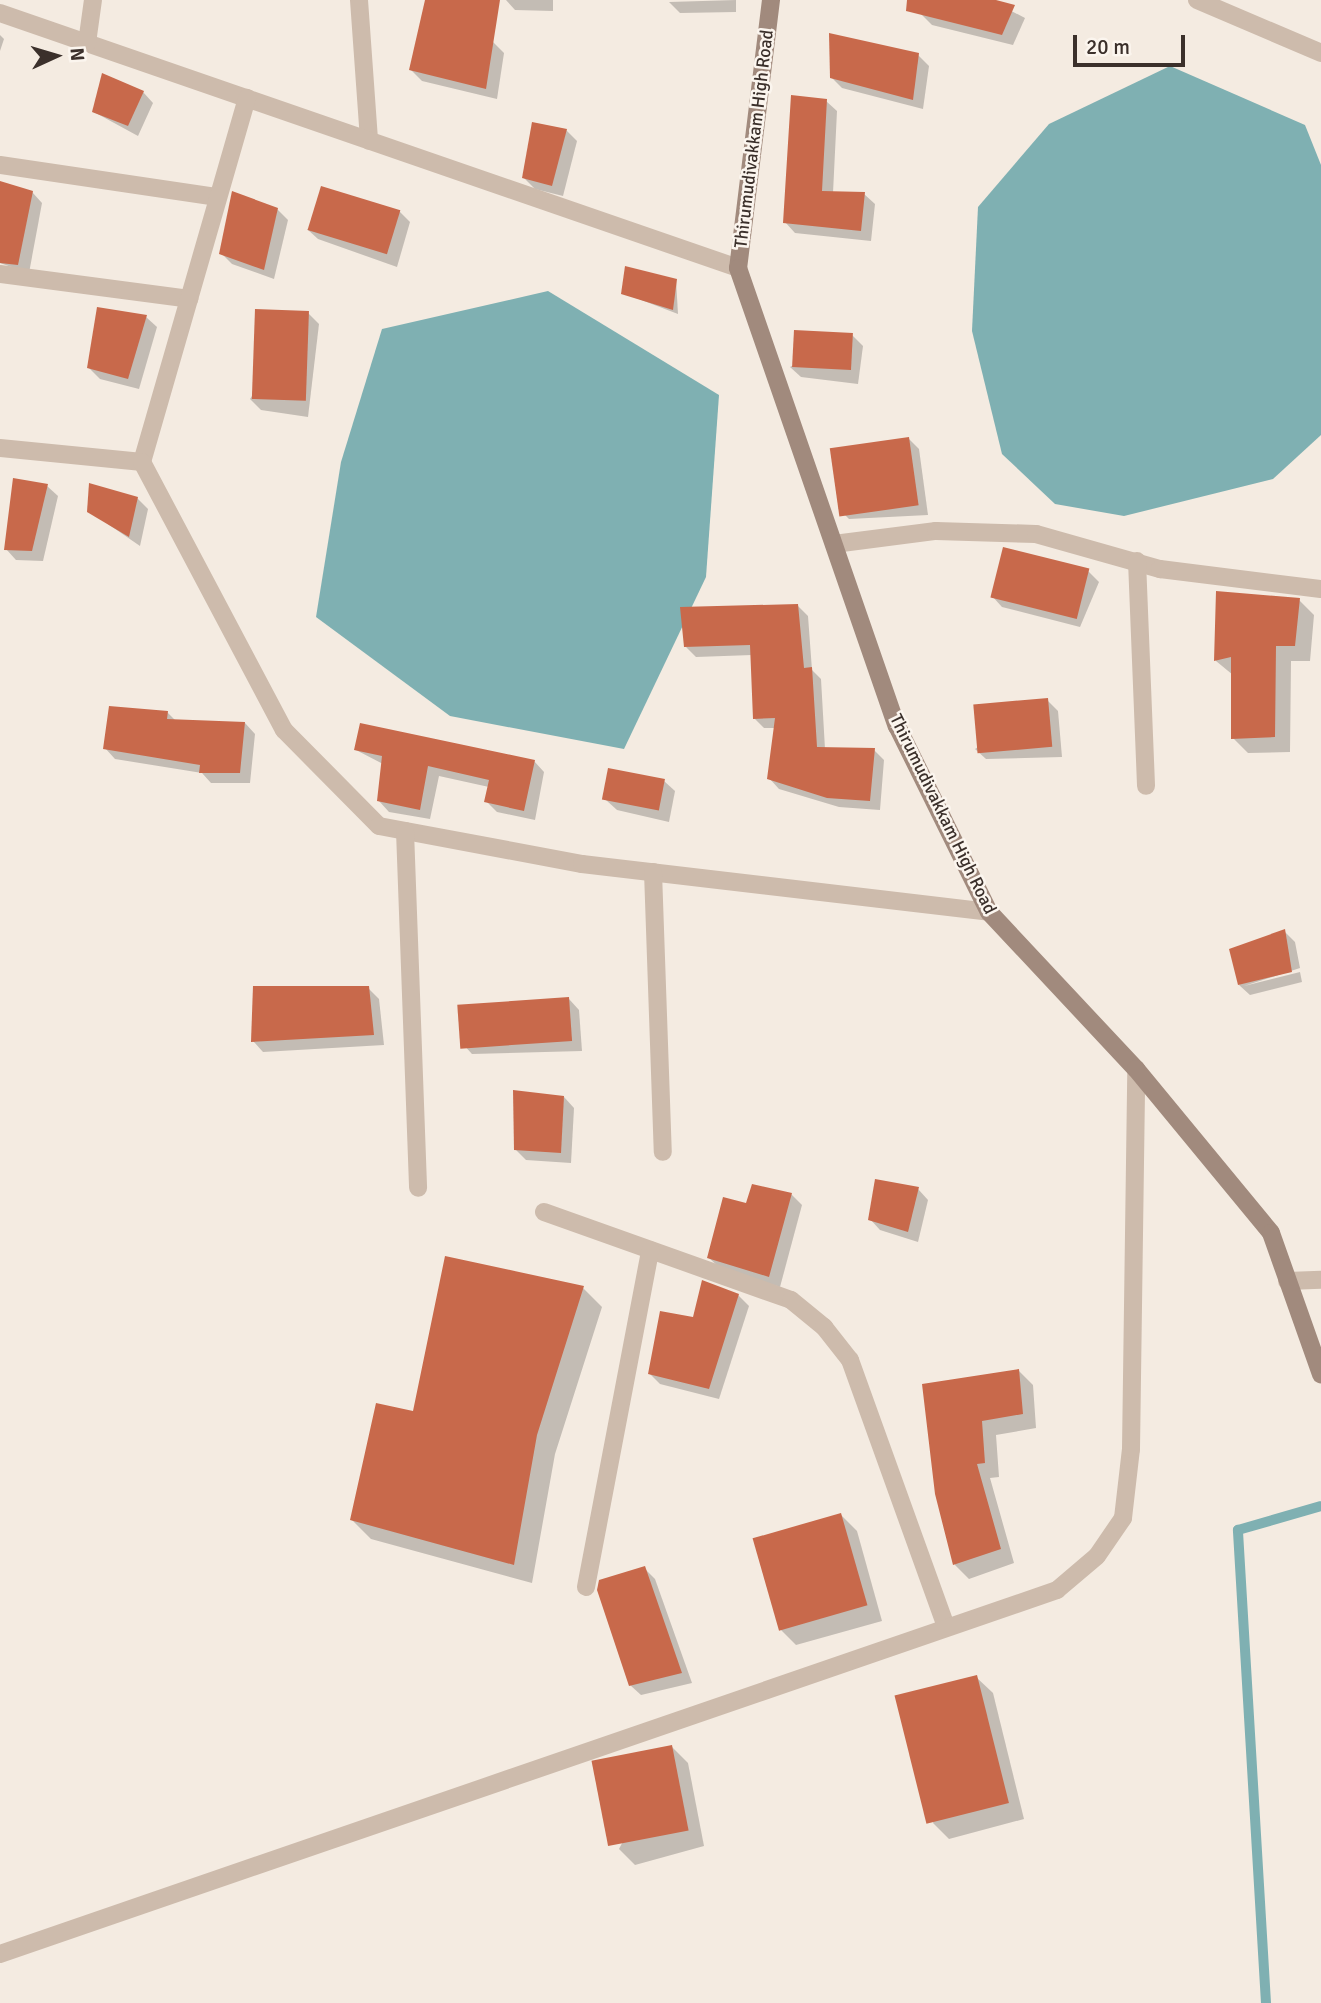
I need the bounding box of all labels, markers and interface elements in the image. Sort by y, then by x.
north arrow [21,21,91,91]
scale bar [1076,21,1188,65]
street label: Thirumudivakkam High Road [730,29,778,249]
text: 20 m [1086,34,1130,60]
text: N [65,47,89,62]
street label: Thirumudivakkam High Road [885,710,1001,918]

